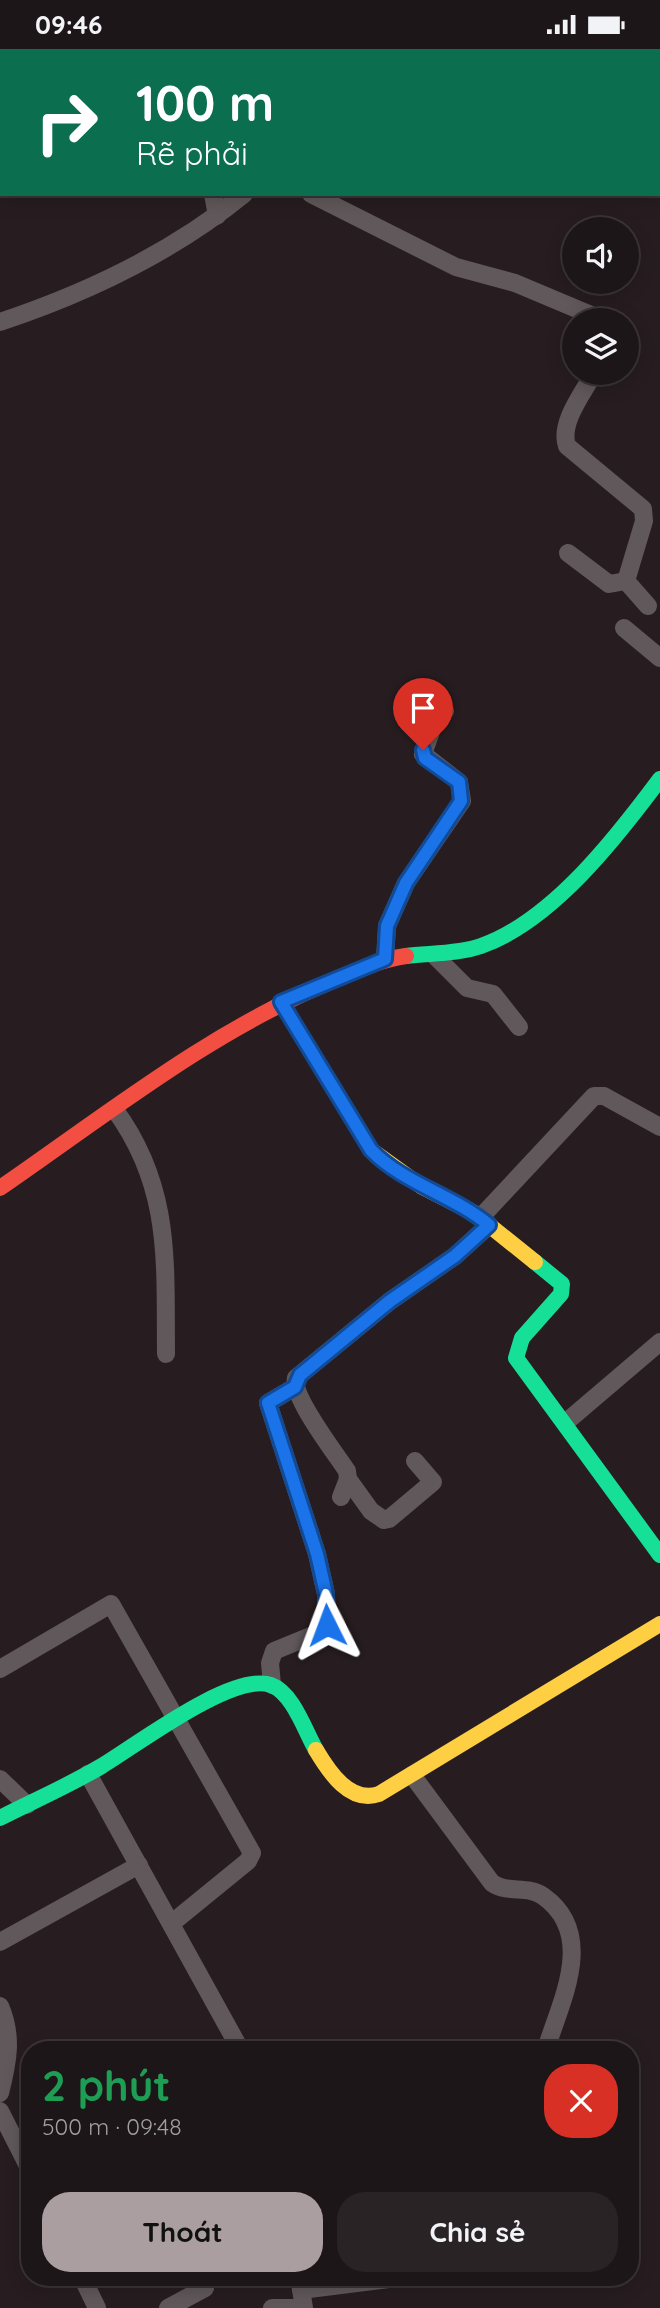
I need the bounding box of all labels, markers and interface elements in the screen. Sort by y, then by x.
text: 09:46 [35,8,103,41]
text: 100 m [136,72,274,133]
icon: right [21,77,112,168]
text: Rẽ phải [136,133,248,173]
map controls [562,217,639,385]
button: sound [562,217,639,294]
button: layers [562,308,639,385]
pin [393,678,453,750]
icon: arrive [404,689,442,727]
position arrow [290,1588,364,1662]
text: 2 phút [42,2059,170,2112]
button: close [544,2064,618,2138]
text: 500 m · 09:48 [42,2112,182,2141]
button: Thoát [42,2192,323,2272]
button: Chia sẻ [337,2192,618,2272]

